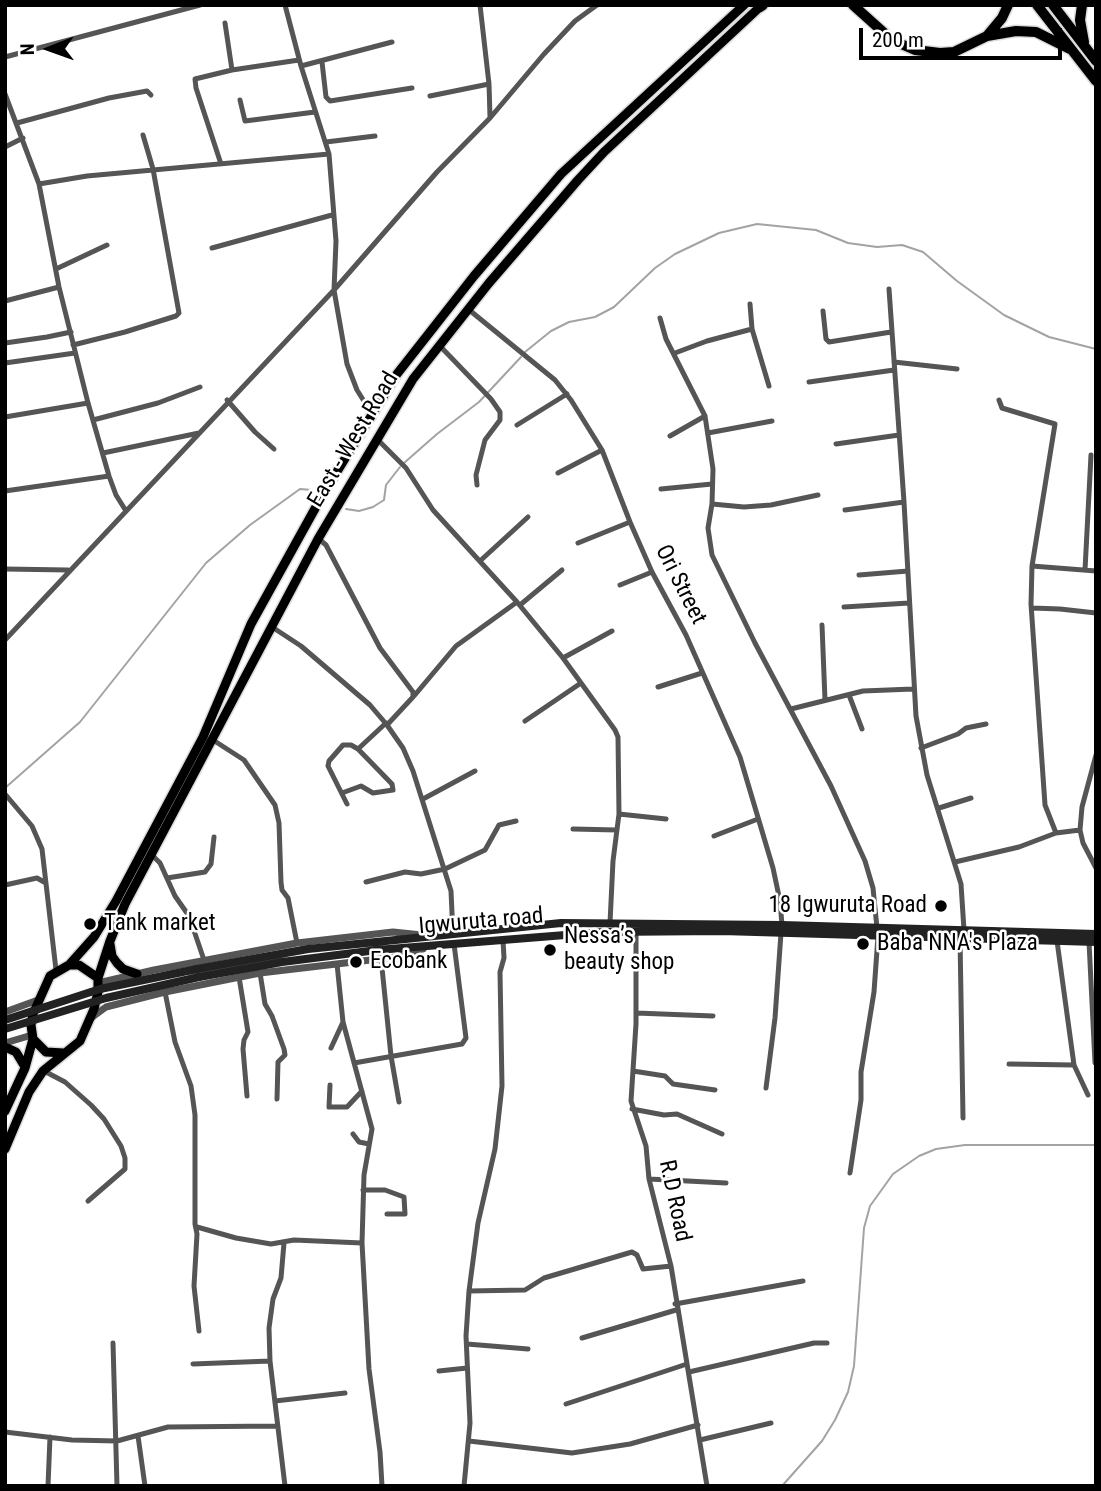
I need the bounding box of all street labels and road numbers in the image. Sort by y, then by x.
street label: East - West Road [303,367,405,513]
street label: Ori Street [648,541,712,629]
street label: Igwuruta road [417,903,545,941]
street label: R.D Road [652,1158,696,1244]

